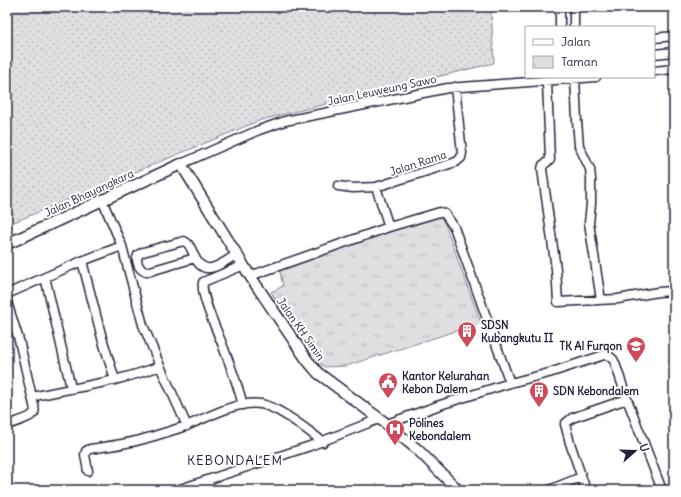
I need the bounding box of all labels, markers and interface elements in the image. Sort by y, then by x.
legend [525,26,655,78]
text: Jalan [561,34,590,49]
text: Taman [561,54,598,69]
street label: Jalan Leuweung Sawo [326,72,438,108]
street label: Jalan Rama [388,147,448,179]
street label: Jalan Bhayangkara [42,166,136,220]
street label: Jalan KH Simin [274,295,328,363]
place label: SDSN Kubangkutu II [481,318,554,346]
building icon: SDSN Kubangkutu II [456,320,478,348]
school or university icon: TK Al Furqon [625,335,647,363]
place label: TK Al Furqon [559,339,623,354]
place label: Kantor Kelurahan Kebon Dalem [402,369,490,396]
public building icon: Kantor Kelurahan Kebon Dalem [377,371,399,399]
building icon: SDN Kebondalem [528,380,550,408]
place label: SDN Kebondalem [553,384,639,398]
place label: Polines Kebondalem [409,416,471,443]
hospital icon: Polines Kebondalem [384,418,406,446]
north arrow [615,431,655,471]
text: U [637,442,652,454]
district label: KEBONDALEM [187,452,283,469]

